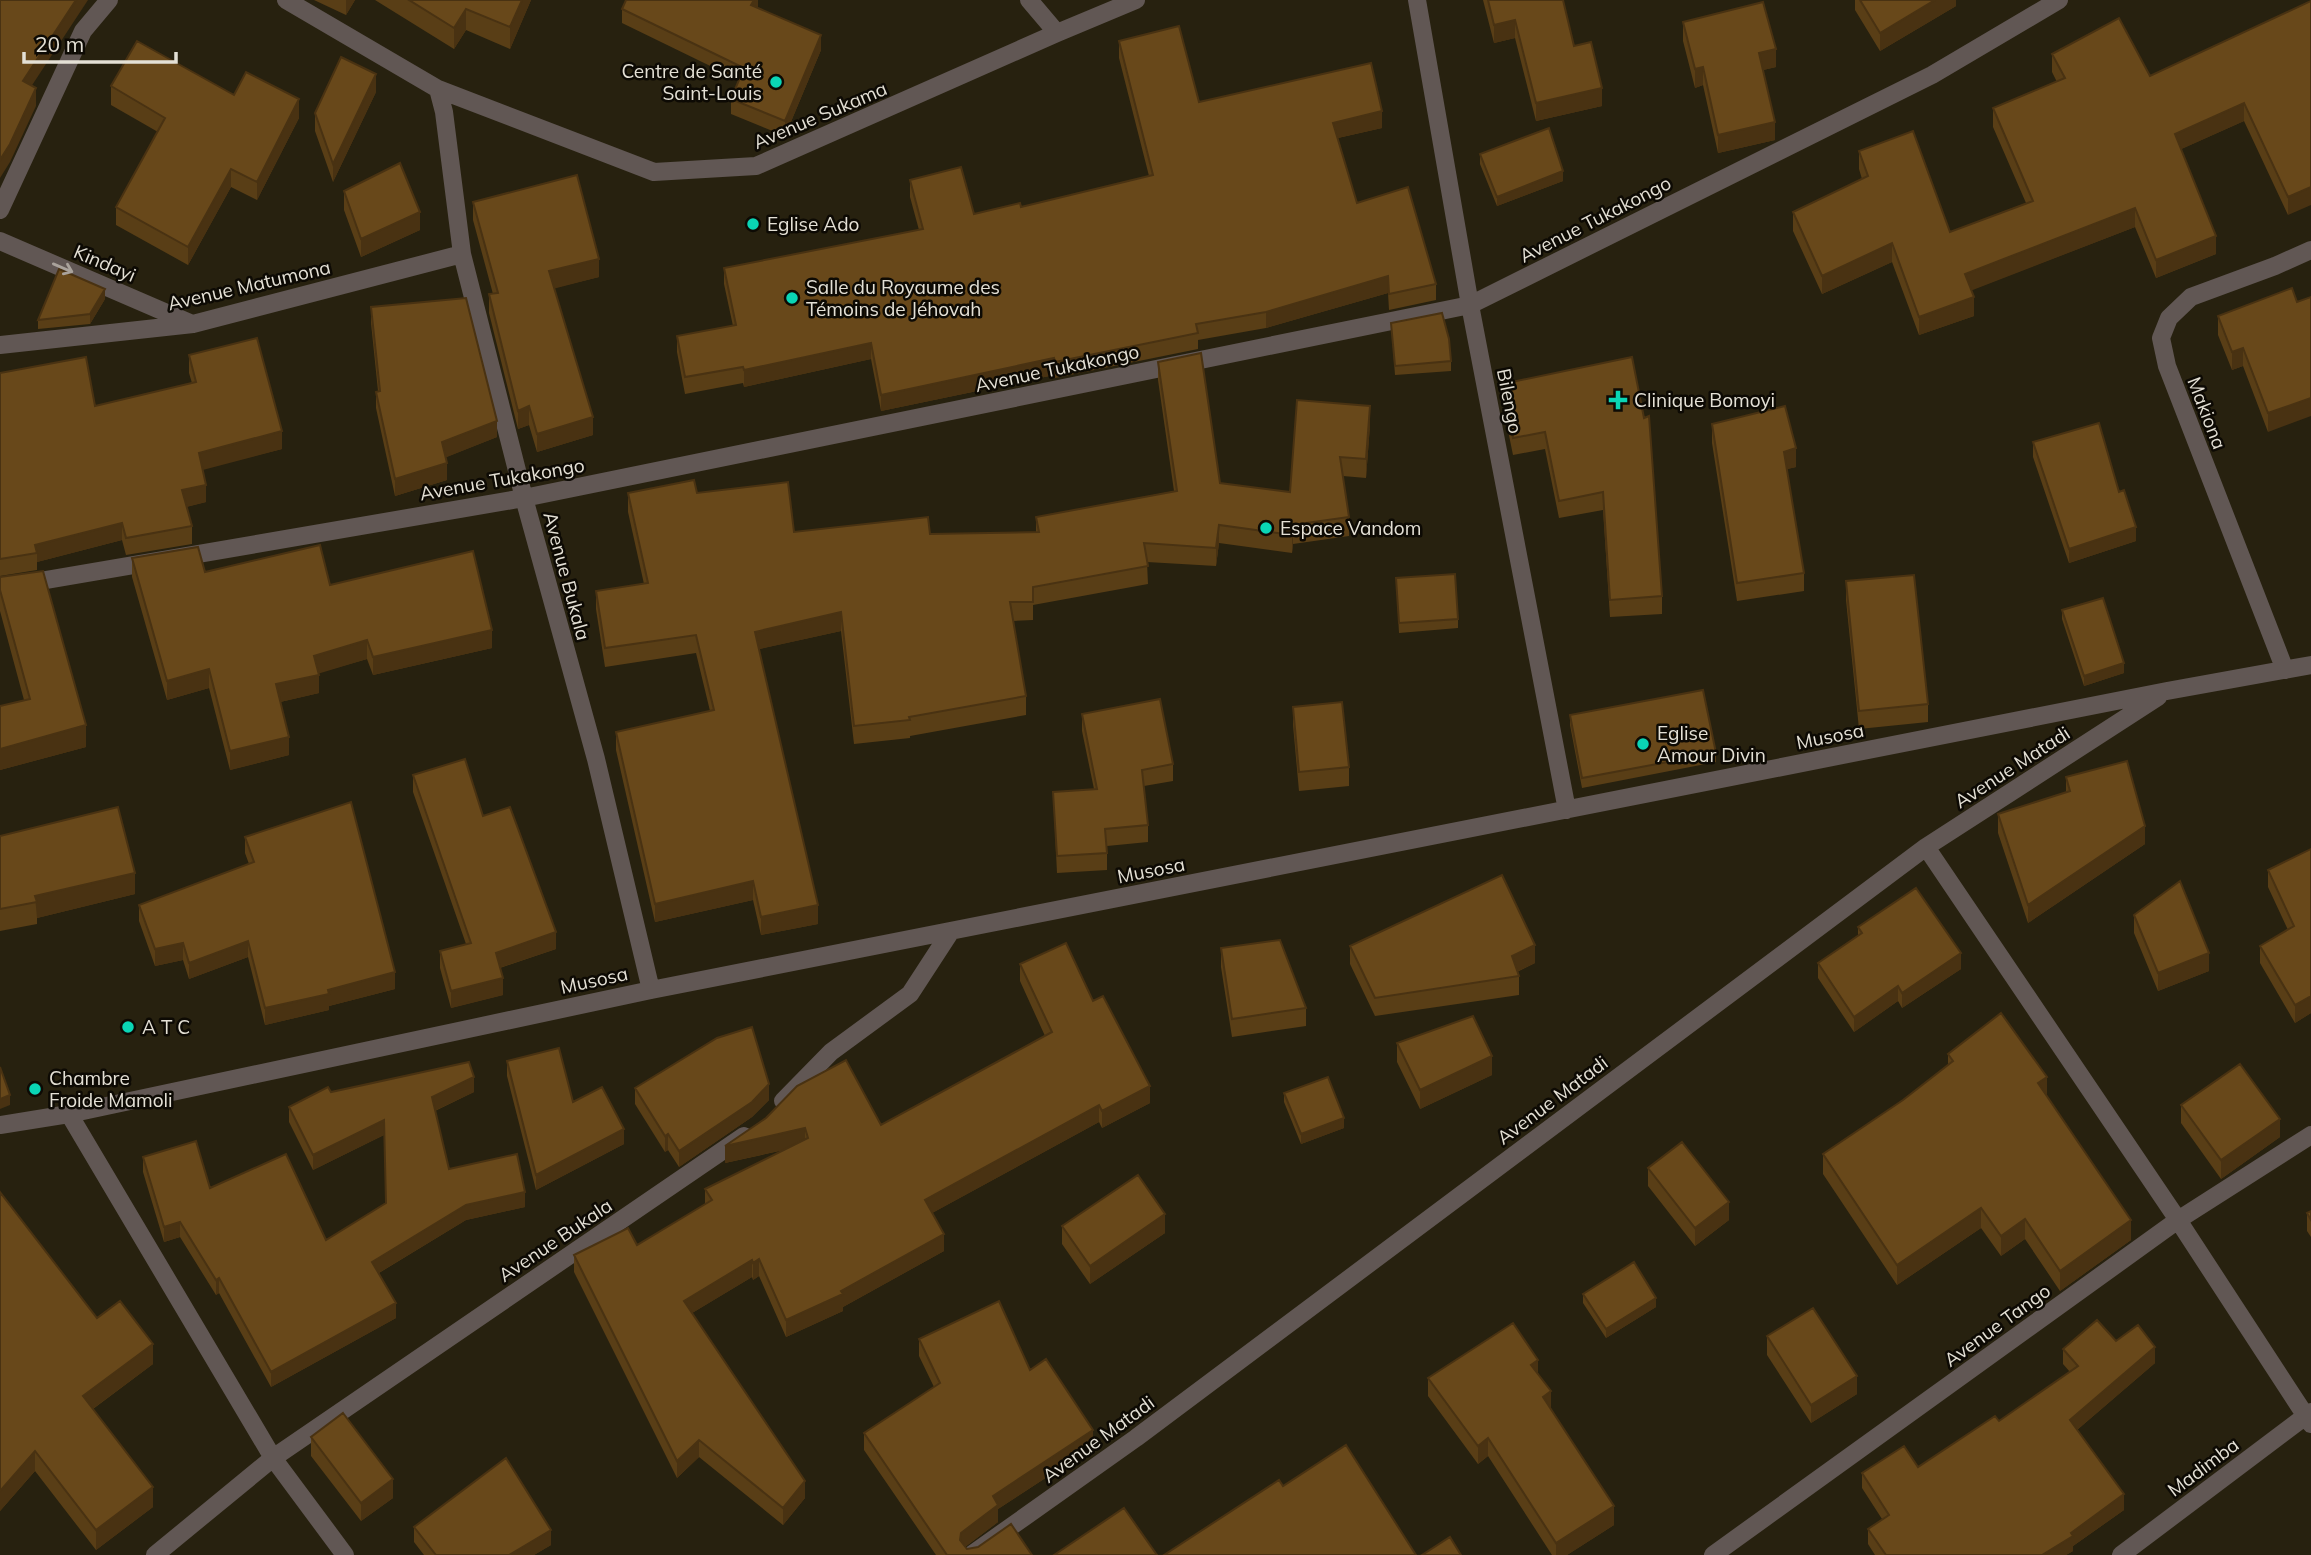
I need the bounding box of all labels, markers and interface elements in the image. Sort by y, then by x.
scale bar [24,21,177,65]
text: 20 m [35,31,84,57]
place label: Centre de Santé Saint-Louis [622,59,762,105]
marker: Centre de Santé Saint-Louis [768,74,784,90]
street label: Avenue Sukama [749,76,891,154]
street label: Avenue Tukakongo [1515,170,1675,268]
place label: Eglise Ado [767,212,859,236]
marker: Eglise Ado [745,216,761,232]
street label: Kindayi [70,239,140,287]
street label: Avenue Matumona [165,255,333,315]
one-way arrow [51,262,73,275]
place label: Salle du Royaume des Témoins de Jéhovah [806,275,1000,321]
marker: Salle du Royaume des Témoins de Jéhovah [784,290,800,306]
street label: Avenue Tukakongo [973,339,1141,397]
street label: Bilengo [1492,366,1528,436]
street label: Makiona [2182,374,2232,452]
place label: Clinique Bomoyi [1634,388,1775,412]
marker: Clinique Bomoyi [1608,390,1628,410]
street label: Avenue Tukakongo [418,453,586,505]
street label: Avenue Bukala [538,509,596,643]
place label: Espace Vandom [1280,516,1421,540]
marker: Espace Vandom [1258,520,1274,536]
street label: Musosa [1794,718,1866,754]
place label: Eglise Amour Divin [1657,721,1766,767]
street label: Avenue Matadi [1950,721,2074,813]
marker: Eglise Amour Divin [1635,736,1651,752]
street label: Musosa [1115,852,1187,888]
street label: Musosa [558,961,630,999]
place label: A T C [142,1015,190,1039]
marker: A T C [120,1019,136,1035]
street label: Avenue Matadi [1492,1050,1612,1150]
place label: Chambre Froide Mamoli [49,1066,173,1112]
marker: Chambre Froide Mamoli [27,1081,43,1097]
street label: Avenue Bukala [494,1193,616,1287]
street label: Avenue Tango [1939,1278,2055,1372]
street label: Avenue Matadi [1037,1390,1159,1488]
street label: Madimba [2163,1432,2243,1502]

